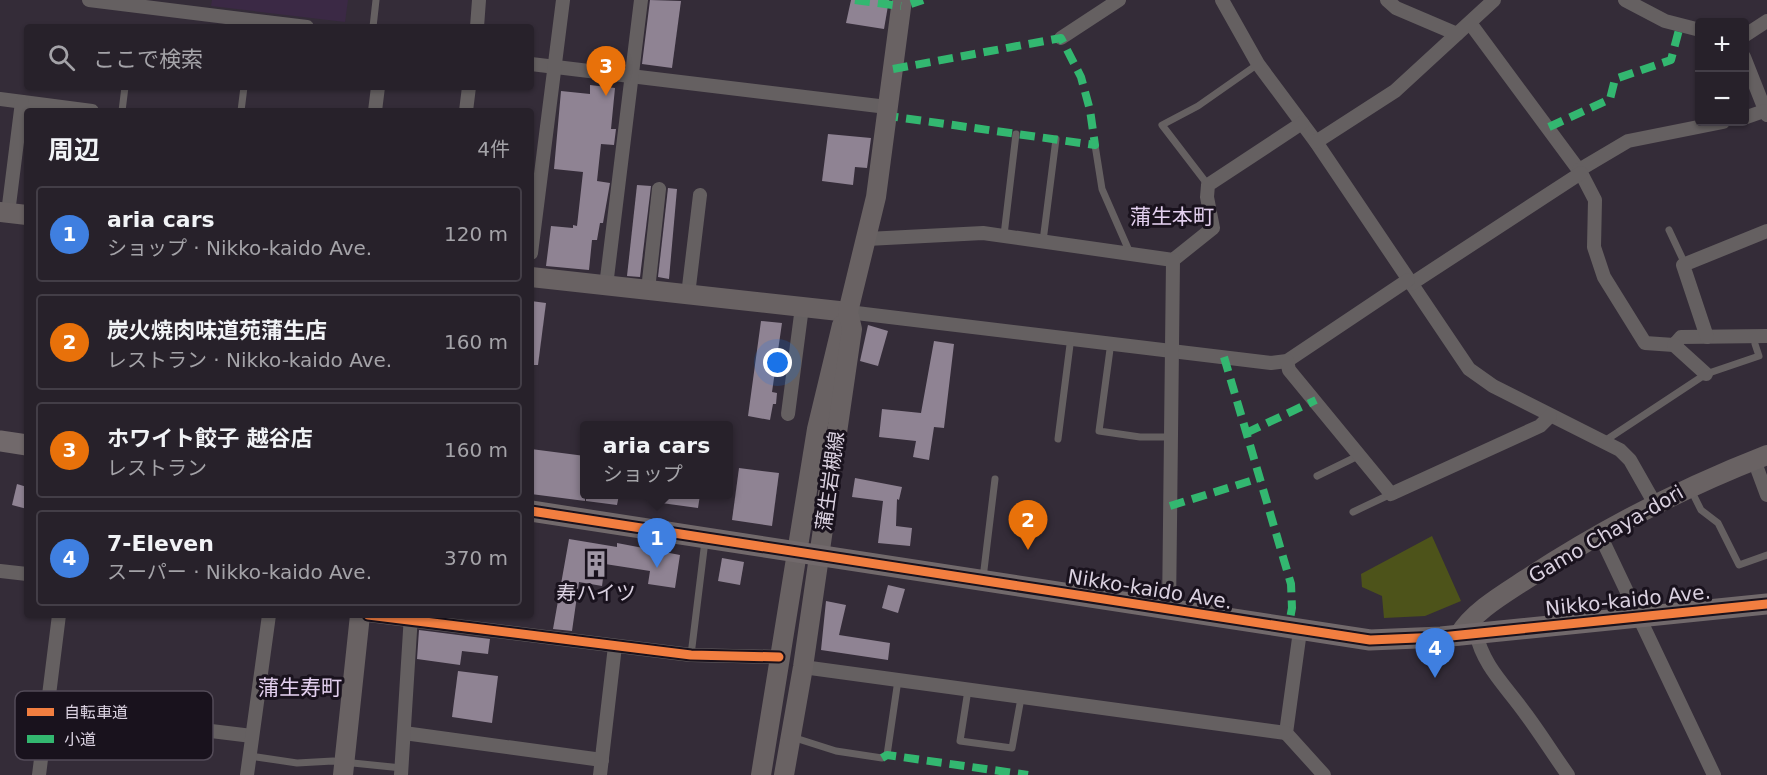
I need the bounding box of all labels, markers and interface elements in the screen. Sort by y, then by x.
map controls [1695,18,1749,126]
button: + [1695,18,1749,72]
search box [24,24,534,90]
icon: search [45,41,78,74]
pin: 3 [586,46,626,96]
text: ここで検索 [93,47,203,72]
button: − [1695,72,1749,126]
text: 周辺 [48,135,100,165]
text: 4件 [477,137,510,161]
district label: 蒲生本町 [1130,205,1214,229]
text: aria cars [107,207,215,232]
text: 1 [63,222,76,246]
text: 120 m [444,222,508,246]
text: ショップ · Nikko-kaido Ave. [107,236,372,260]
text: 炭火焼肉味道苑蒲生店 [107,318,327,343]
text: 2 [63,330,76,354]
text: 160 m [444,330,508,354]
text: レストラン · Nikko-kaido Ave. [107,348,392,372]
your location [763,348,792,377]
popup [580,421,733,499]
text: ホワイト餃子 越谷店 [107,426,313,451]
street label: 蒲生岩槻線 [811,430,849,532]
text: aria cars [603,433,710,458]
text: 3 [63,438,76,462]
text: 160 m [444,438,508,462]
text: レストラン [107,456,207,480]
text: ショップ [603,462,683,486]
street label: Gamo Chaya-dori [1524,480,1688,588]
pin: 2 [1008,500,1048,550]
pin: 1 [638,518,676,568]
text: 7-Eleven [107,531,214,556]
text: 4 [63,546,76,570]
text: 370 m [444,546,508,570]
building icon: 寿ハイツ [581,549,611,579]
text: スーパー · Nikko-kaido Ave. [107,560,372,584]
street label: Nikko-kaido Ave. [1066,564,1234,614]
street label: Nikko-kaido Ave. [1544,579,1712,621]
place label: 寿ハイツ [556,581,636,605]
pin: 4 [1416,628,1454,678]
district label: 蒲生寿町 [258,676,342,700]
legend [15,691,213,760]
text: 自転車道 [64,703,128,722]
text: 小道 [64,730,96,749]

